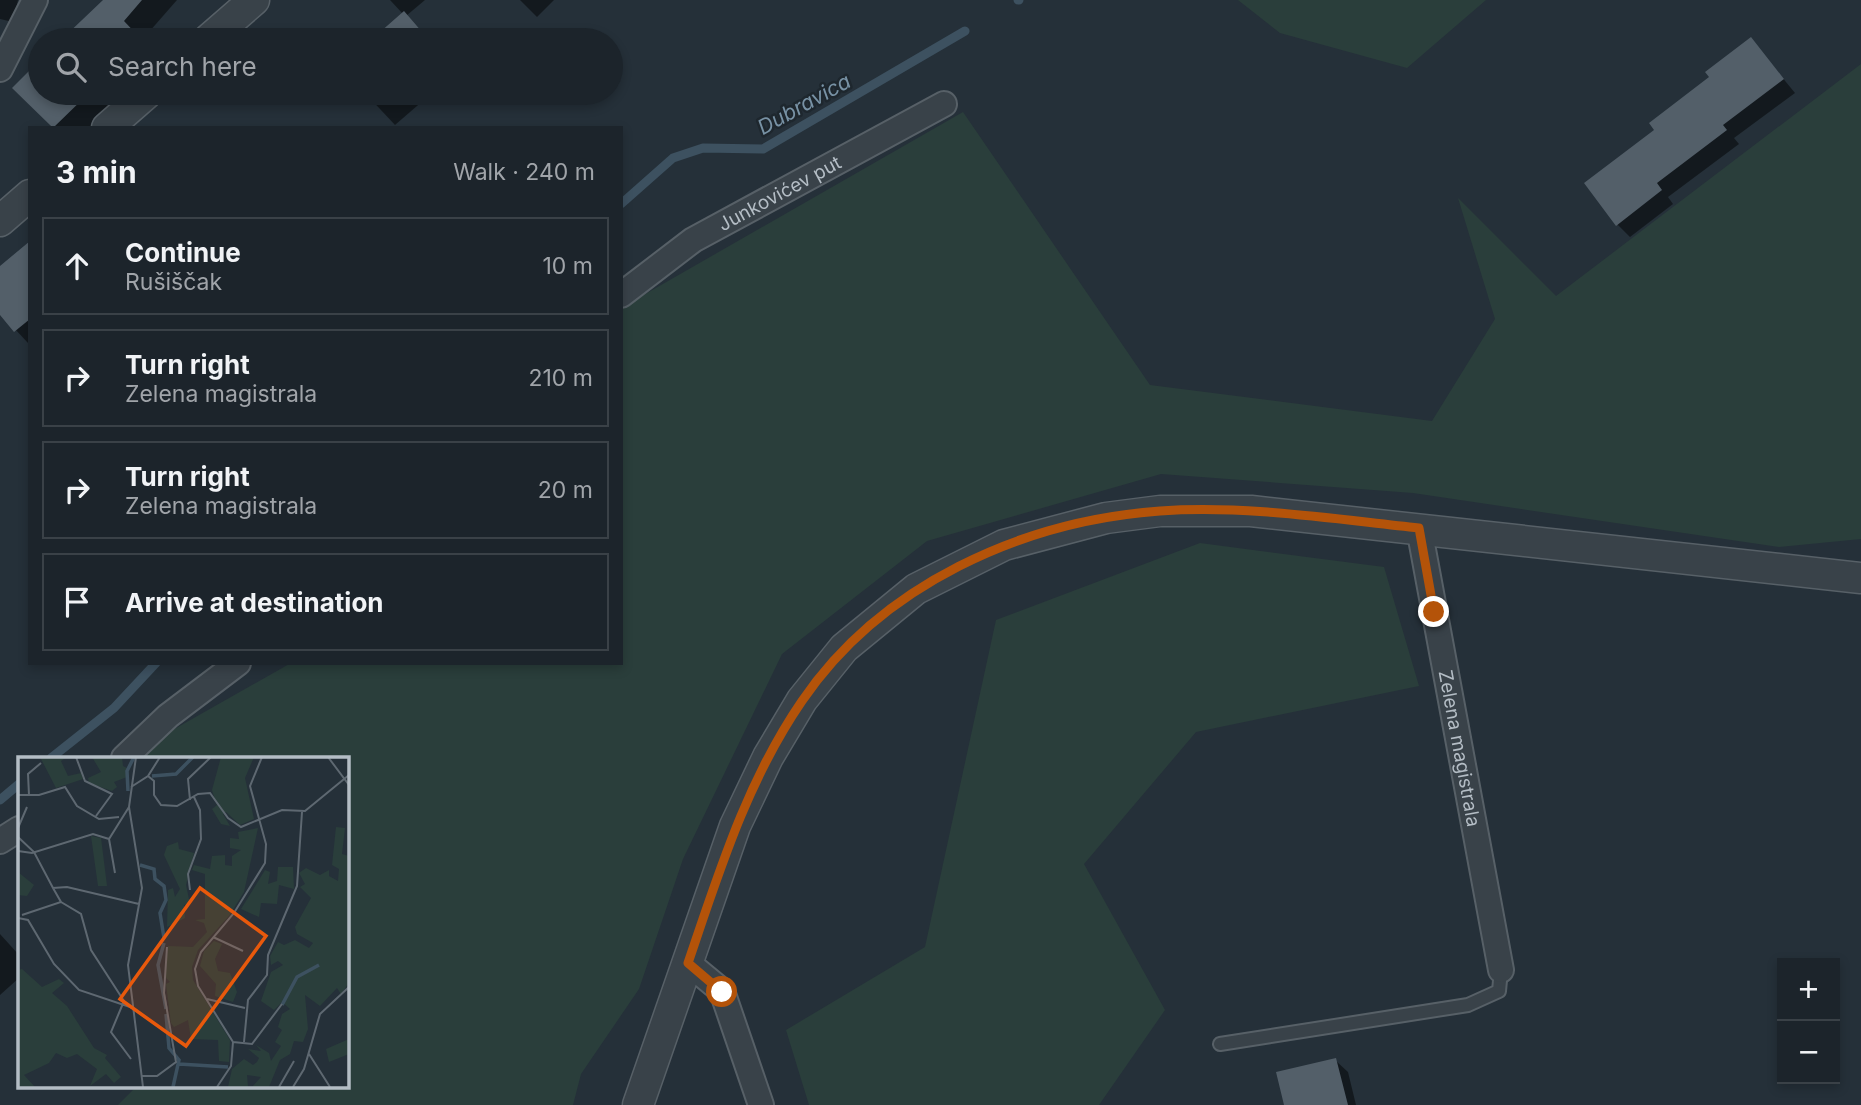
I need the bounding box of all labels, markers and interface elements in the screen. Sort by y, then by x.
search box [28,28,623,105]
icon: search [52,48,90,86]
text: Search here [108,51,257,82]
water label: Dubravica [753,68,855,140]
street label: Junkovićev put [714,151,845,236]
text: 3 min [56,154,137,190]
text: Walk · 240 m [453,158,595,186]
text: Continue [125,237,241,268]
icon: ahead [58,247,96,285]
text: 10 m [543,252,593,280]
text: Rušiščak [125,268,222,296]
text: Turn right [125,349,250,380]
icon: right [58,359,96,397]
text: 210 m [528,364,593,392]
text: Zelena magistrala [125,380,317,408]
text: Turn right [125,461,250,492]
icon: right [58,471,96,509]
text: 20 m [538,476,593,504]
text: Zelena magistrala [125,492,317,520]
icon: arrive [58,583,96,621]
text: Arrive at destination [125,587,384,618]
route end [1418,596,1449,627]
street label: Zelena magistrala [1434,668,1486,828]
inset map [18,757,348,1088]
map controls [1777,958,1840,1084]
button: + [1777,958,1840,1021]
route start [706,976,737,1007]
button: − [1777,1021,1840,1084]

